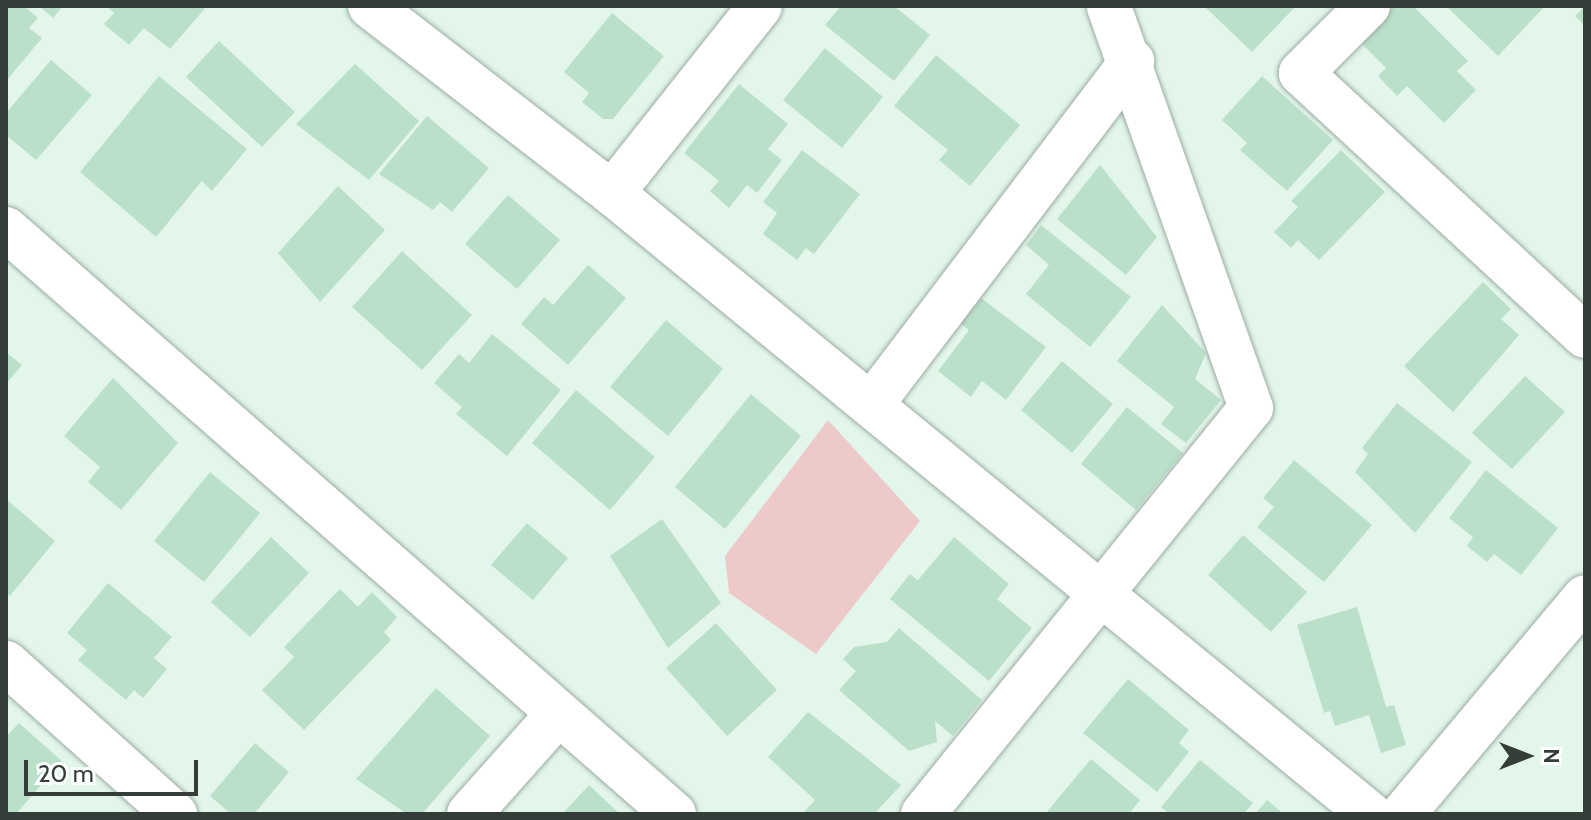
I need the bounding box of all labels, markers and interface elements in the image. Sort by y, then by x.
north arrow [1487,716,1567,796]
scale bar [28,744,202,794]
text: N [1538,748,1565,764]
text: 20 m [38,759,94,788]

